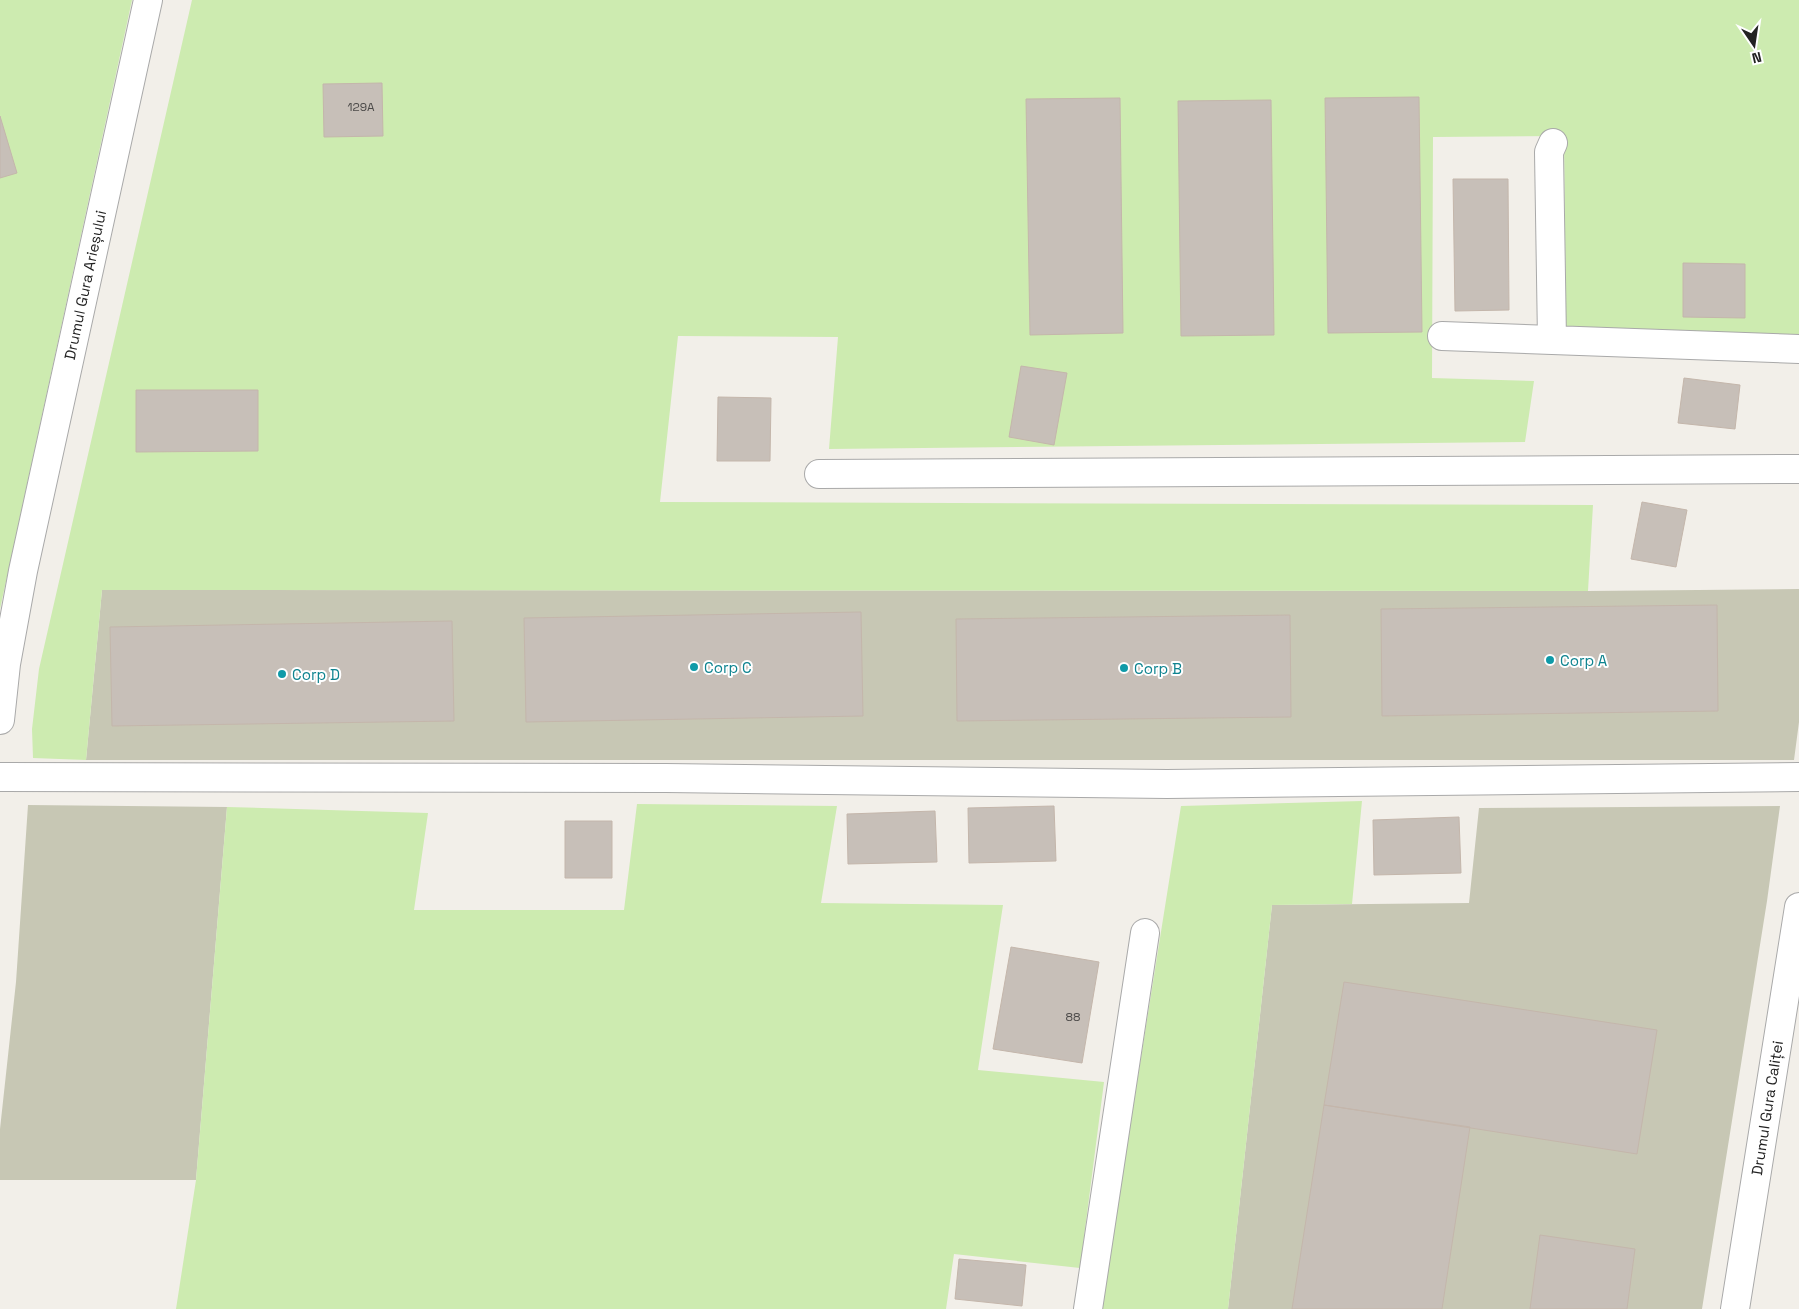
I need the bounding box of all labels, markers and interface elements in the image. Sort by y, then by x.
north arrow [1729,20,1779,70]
text: N [1750,48,1764,67]
house number: 129A [347,99,375,115]
street label: Drumul Gura Arieșului [60,209,110,361]
place label: Corp A [1560,651,1608,670]
marker: Corp A [1544,654,1556,666]
place label: Corp C [704,658,752,677]
place label: Corp B [1134,659,1182,678]
marker: Corp C [688,661,700,673]
marker: Corp B [1118,662,1130,674]
place label: Corp D [292,665,340,684]
marker: Corp D [276,668,288,680]
house number: 88 [1066,1009,1080,1025]
street label: Drumul Gura Caliței [1747,1039,1787,1177]

